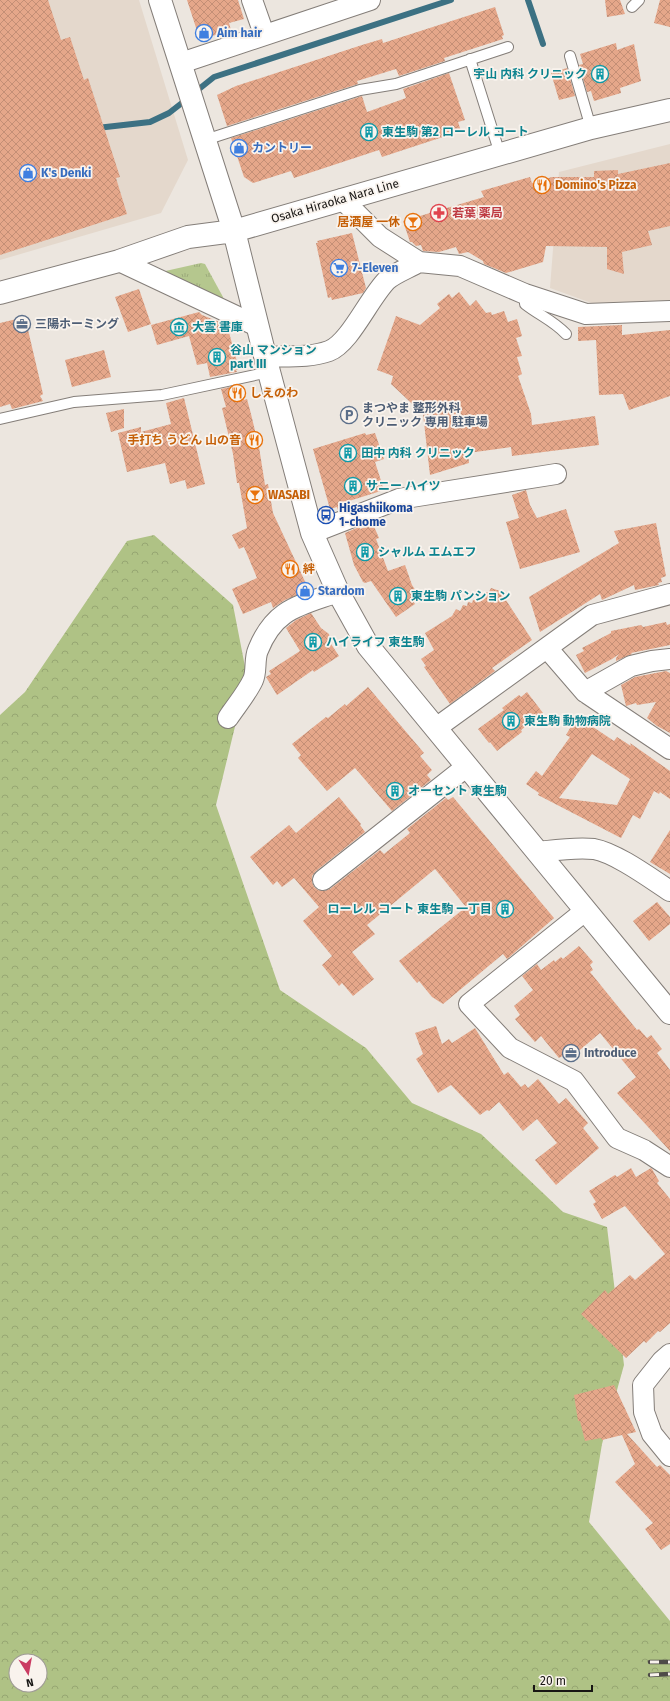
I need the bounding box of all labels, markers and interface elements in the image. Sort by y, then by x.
shop icon: Aim hair [194,23,214,43]
place label: Aim hair [216,26,262,40]
building icon: 宇山 内科 クリニック [590,64,610,84]
place label: 宇山 内科 クリニック [473,67,587,81]
building icon: 東生駒 第2 ローレル コート [359,122,379,142]
place label: 東生駒 第2 ローレル コート [382,125,529,139]
shop icon: カントリー [229,138,249,158]
place label: カントリー [252,141,312,155]
shop icon: K's Denki [18,163,38,183]
place label: K's Denki [41,166,91,180]
restaurant icon: Domino's Pizza [532,175,552,195]
street label: Osaka Hiraoka Nara Line [269,176,401,226]
place label: Domino's Pizza [555,178,637,192]
pharmacy icon: 若葉 薬局 [429,203,449,223]
place label: 若葉 薬局 [452,206,503,220]
bar icon: 居酒屋 一休 [403,212,423,232]
place label: 居酒屋 一休 [337,215,400,229]
supermarket icon: 7-Eleven [329,258,349,278]
place label: 7-Eleven [352,261,398,275]
office icon: 三陽ホーミング [12,314,32,334]
place label: 三陽ホーミング [35,317,119,331]
museum icon: 大雲 書庫 [169,317,189,337]
place label: 大雲 書庫 [192,320,243,334]
place label: 谷山 マンション part III [230,343,317,371]
building icon: 谷山 マンション part III [207,347,227,367]
restaurant icon: しえのわ [227,383,247,403]
place label: しえのわ [250,386,298,400]
place label: まつやま 整形外科 クリニック 専用 駐車場 [362,401,488,429]
parking icon: まつやま 整形外科 クリニック 専用 駐車場 [339,405,359,425]
restaurant icon: 手打ち うどん 山の音 [244,430,264,450]
place label: 手打ち うどん 山の音 [127,433,241,447]
building icon: 田中 内科 クリニック [338,443,358,463]
place label: 田中 内科 クリニック [361,446,475,460]
building icon: サニー ハイツ [343,476,363,496]
place label: サニー ハイツ [366,479,441,493]
bar icon: WASABI [245,485,265,505]
place label: WASABI [268,488,310,502]
place label: Higashiikoma 1-chome [339,501,413,529]
bus stop icon: Higashiikoma 1-chome [316,505,336,525]
building icon: シャルム エムエフ [355,542,375,562]
place label: シャルム エムエフ [378,545,477,559]
restaurant icon: 絆 [280,559,300,579]
place label: 絆 [303,562,315,576]
shop icon: Stardom [295,581,315,601]
place label: Stardom [318,584,365,598]
building icon: 東生駒 パンション [388,586,408,606]
place label: 東生駒 パンション [411,589,510,603]
building icon: ハイライフ 東生駒 [303,632,323,652]
place label: ハイライフ 東生駒 [326,635,425,649]
building icon: 東生駒 動物病院 [501,711,521,731]
place label: 東生駒 動物病院 [524,714,611,728]
building icon: オーセント 東生駒 [385,781,405,801]
place label: オーセント 東生駒 [408,784,507,798]
building icon: ローレル コート 東生駒 一丁目 [495,899,515,919]
place label: ローレル コート 東生駒 一丁目 [327,902,492,916]
office icon: Introduce [561,1043,581,1063]
place label: Introduce [584,1046,637,1060]
north arrow [8,1653,48,1693]
scale bar [534,1667,592,1693]
text: 20 m [540,1674,566,1688]
text: N [25,1675,35,1689]

